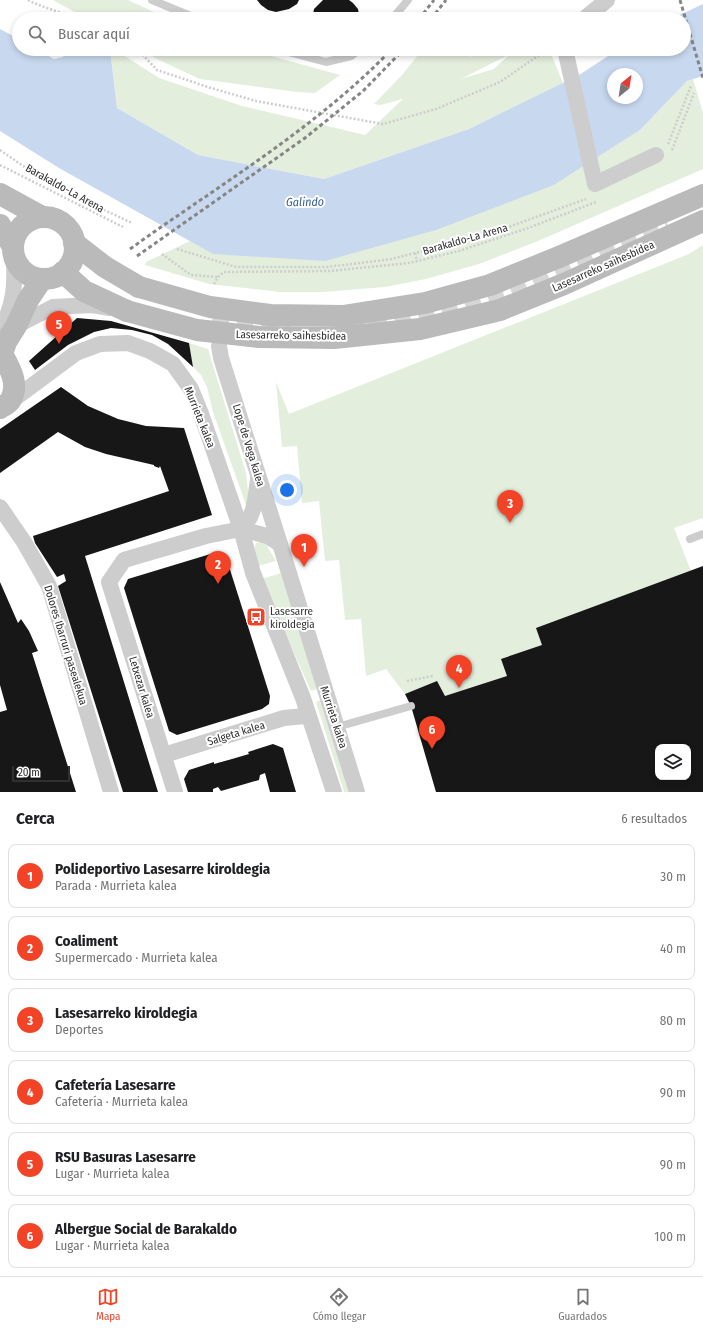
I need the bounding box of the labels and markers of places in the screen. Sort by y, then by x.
pin: 5 [46,311,72,344]
pin: 3 [497,490,523,523]
pin: 1 [291,534,317,567]
pin: 2 [205,551,231,584]
place label: Lasesarre kiroldegia [270,605,315,631]
bus stop icon: Lasesarre kiroldegia [245,606,267,628]
pin: 4 [446,655,472,688]
pin: 6 [419,716,445,749]

